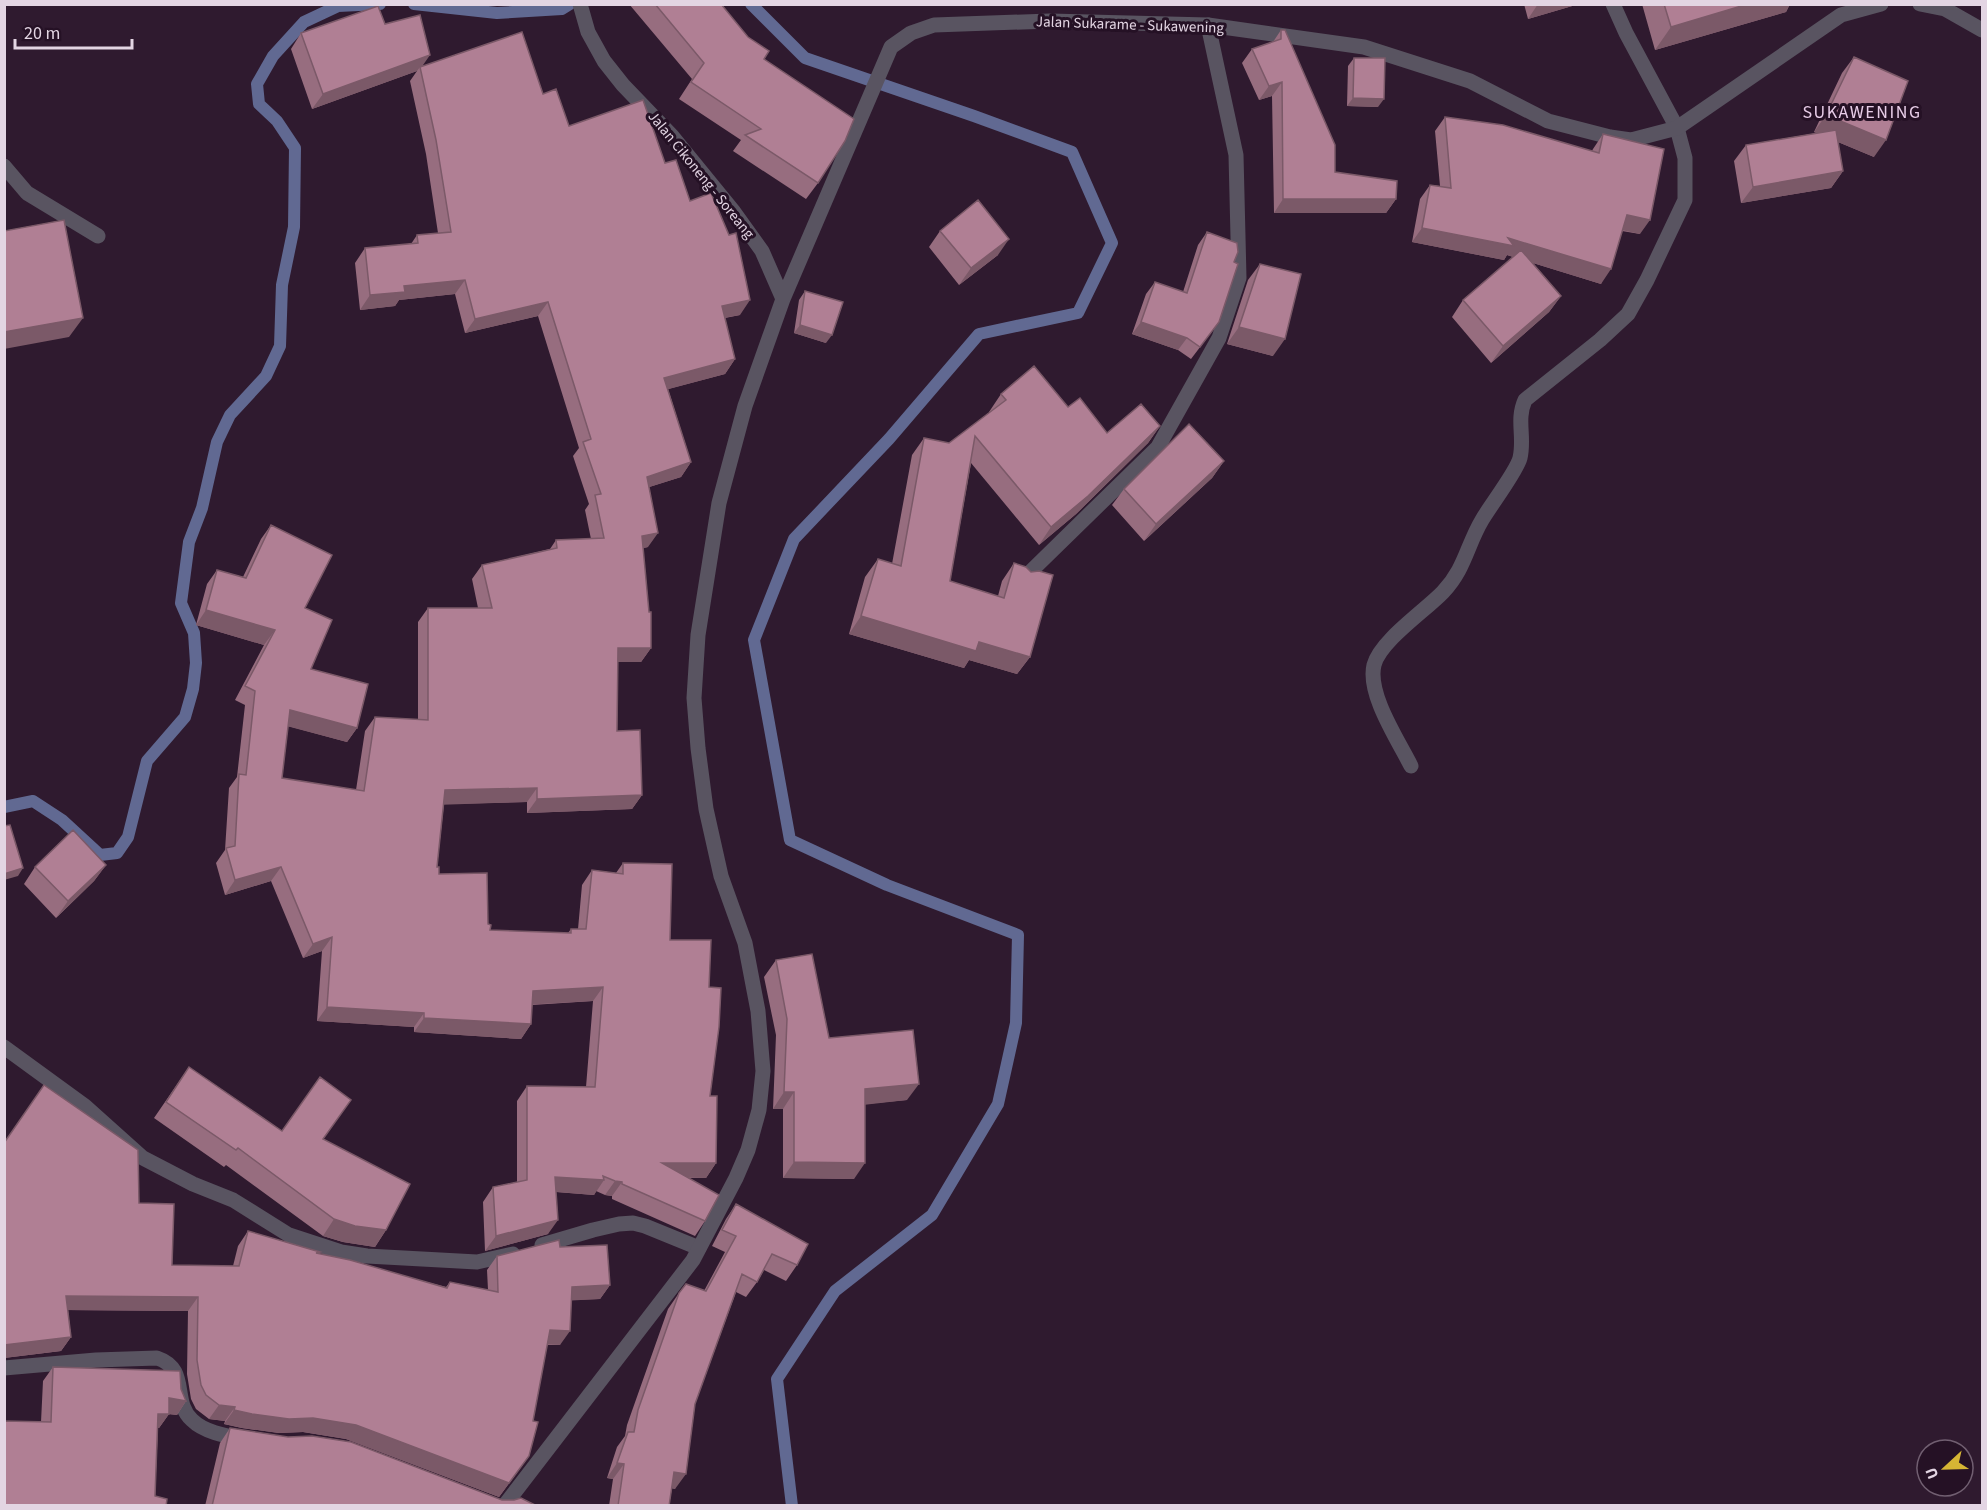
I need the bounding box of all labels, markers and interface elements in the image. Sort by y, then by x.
street label: Jalan Sukarame - Sukawening [1036,11,1225,39]
scale bar [15,12,132,50]
text: 20 m [24,21,60,46]
district label: SUKAWENING [1802,100,1922,125]
street label: Jalan Cikoneng - Soreang [643,107,759,244]
north arrow [1915,1438,1975,1498]
text: U [1920,1464,1944,1482]

